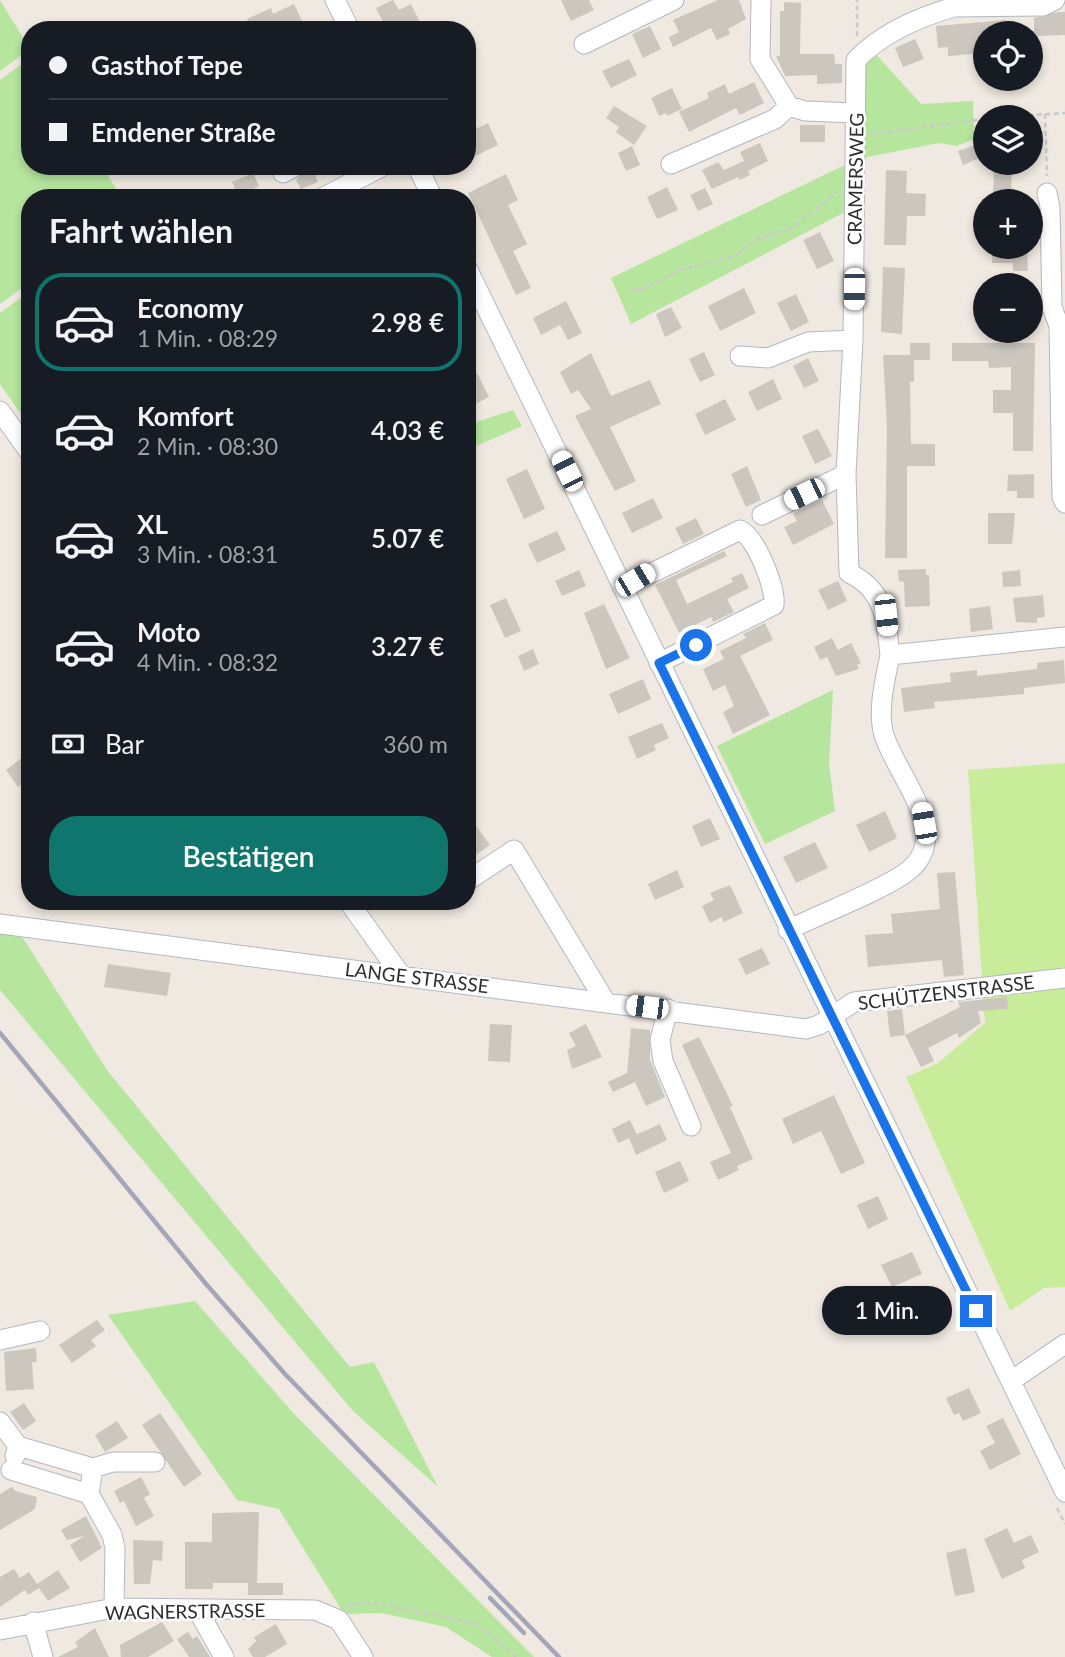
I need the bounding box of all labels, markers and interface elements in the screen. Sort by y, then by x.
map controls [973,21,1043,343]
button: locate [973,21,1043,91]
text: Gasthof Tepe [91,49,243,81]
button: layers [973,105,1043,175]
street label: CRAMERSWEG [842,113,868,245]
text: Emdener Straße [91,116,276,148]
button: + [973,189,1043,259]
text: Fahrt wählen [49,211,233,250]
car [844,268,865,310]
button: − [973,273,1043,343]
icon: car [53,291,116,354]
text: Economy [137,292,243,324]
text: 2.98 € [371,306,444,338]
text: 1 Min. · 08:29 [137,324,278,352]
icon: car [53,399,116,462]
text: Komfort [137,400,234,432]
text: 4.03 € [371,414,444,446]
text: 2 Min. · 08:30 [137,432,278,460]
car [549,448,586,494]
car [781,475,828,513]
icon: car [53,507,116,570]
text: XL [137,508,168,540]
text: 5.07 € [371,522,444,554]
text: 3 Min. · 08:31 [137,540,278,568]
car [612,560,659,600]
car [874,593,899,637]
icon: car [53,615,116,678]
text: Moto [137,616,200,648]
route start [680,629,712,661]
text: 3.27 € [371,630,444,662]
text: 4 Min. · 08:32 [137,648,278,676]
icon: cash [49,725,87,763]
text: Bar [105,728,144,760]
text: 360 m [383,730,448,758]
car [911,800,938,846]
button: Bestätigen [49,816,448,896]
street label: LANGE STRASSE [344,957,490,997]
street label: SCHÜTZENSTRASSE [857,970,1036,1014]
car [625,994,670,1020]
callout: 1 Min. [822,1286,951,1336]
route end [960,1295,992,1327]
text: 1 Min. [855,1296,919,1324]
street label: WAGNERSTRASSE [105,1598,265,1624]

